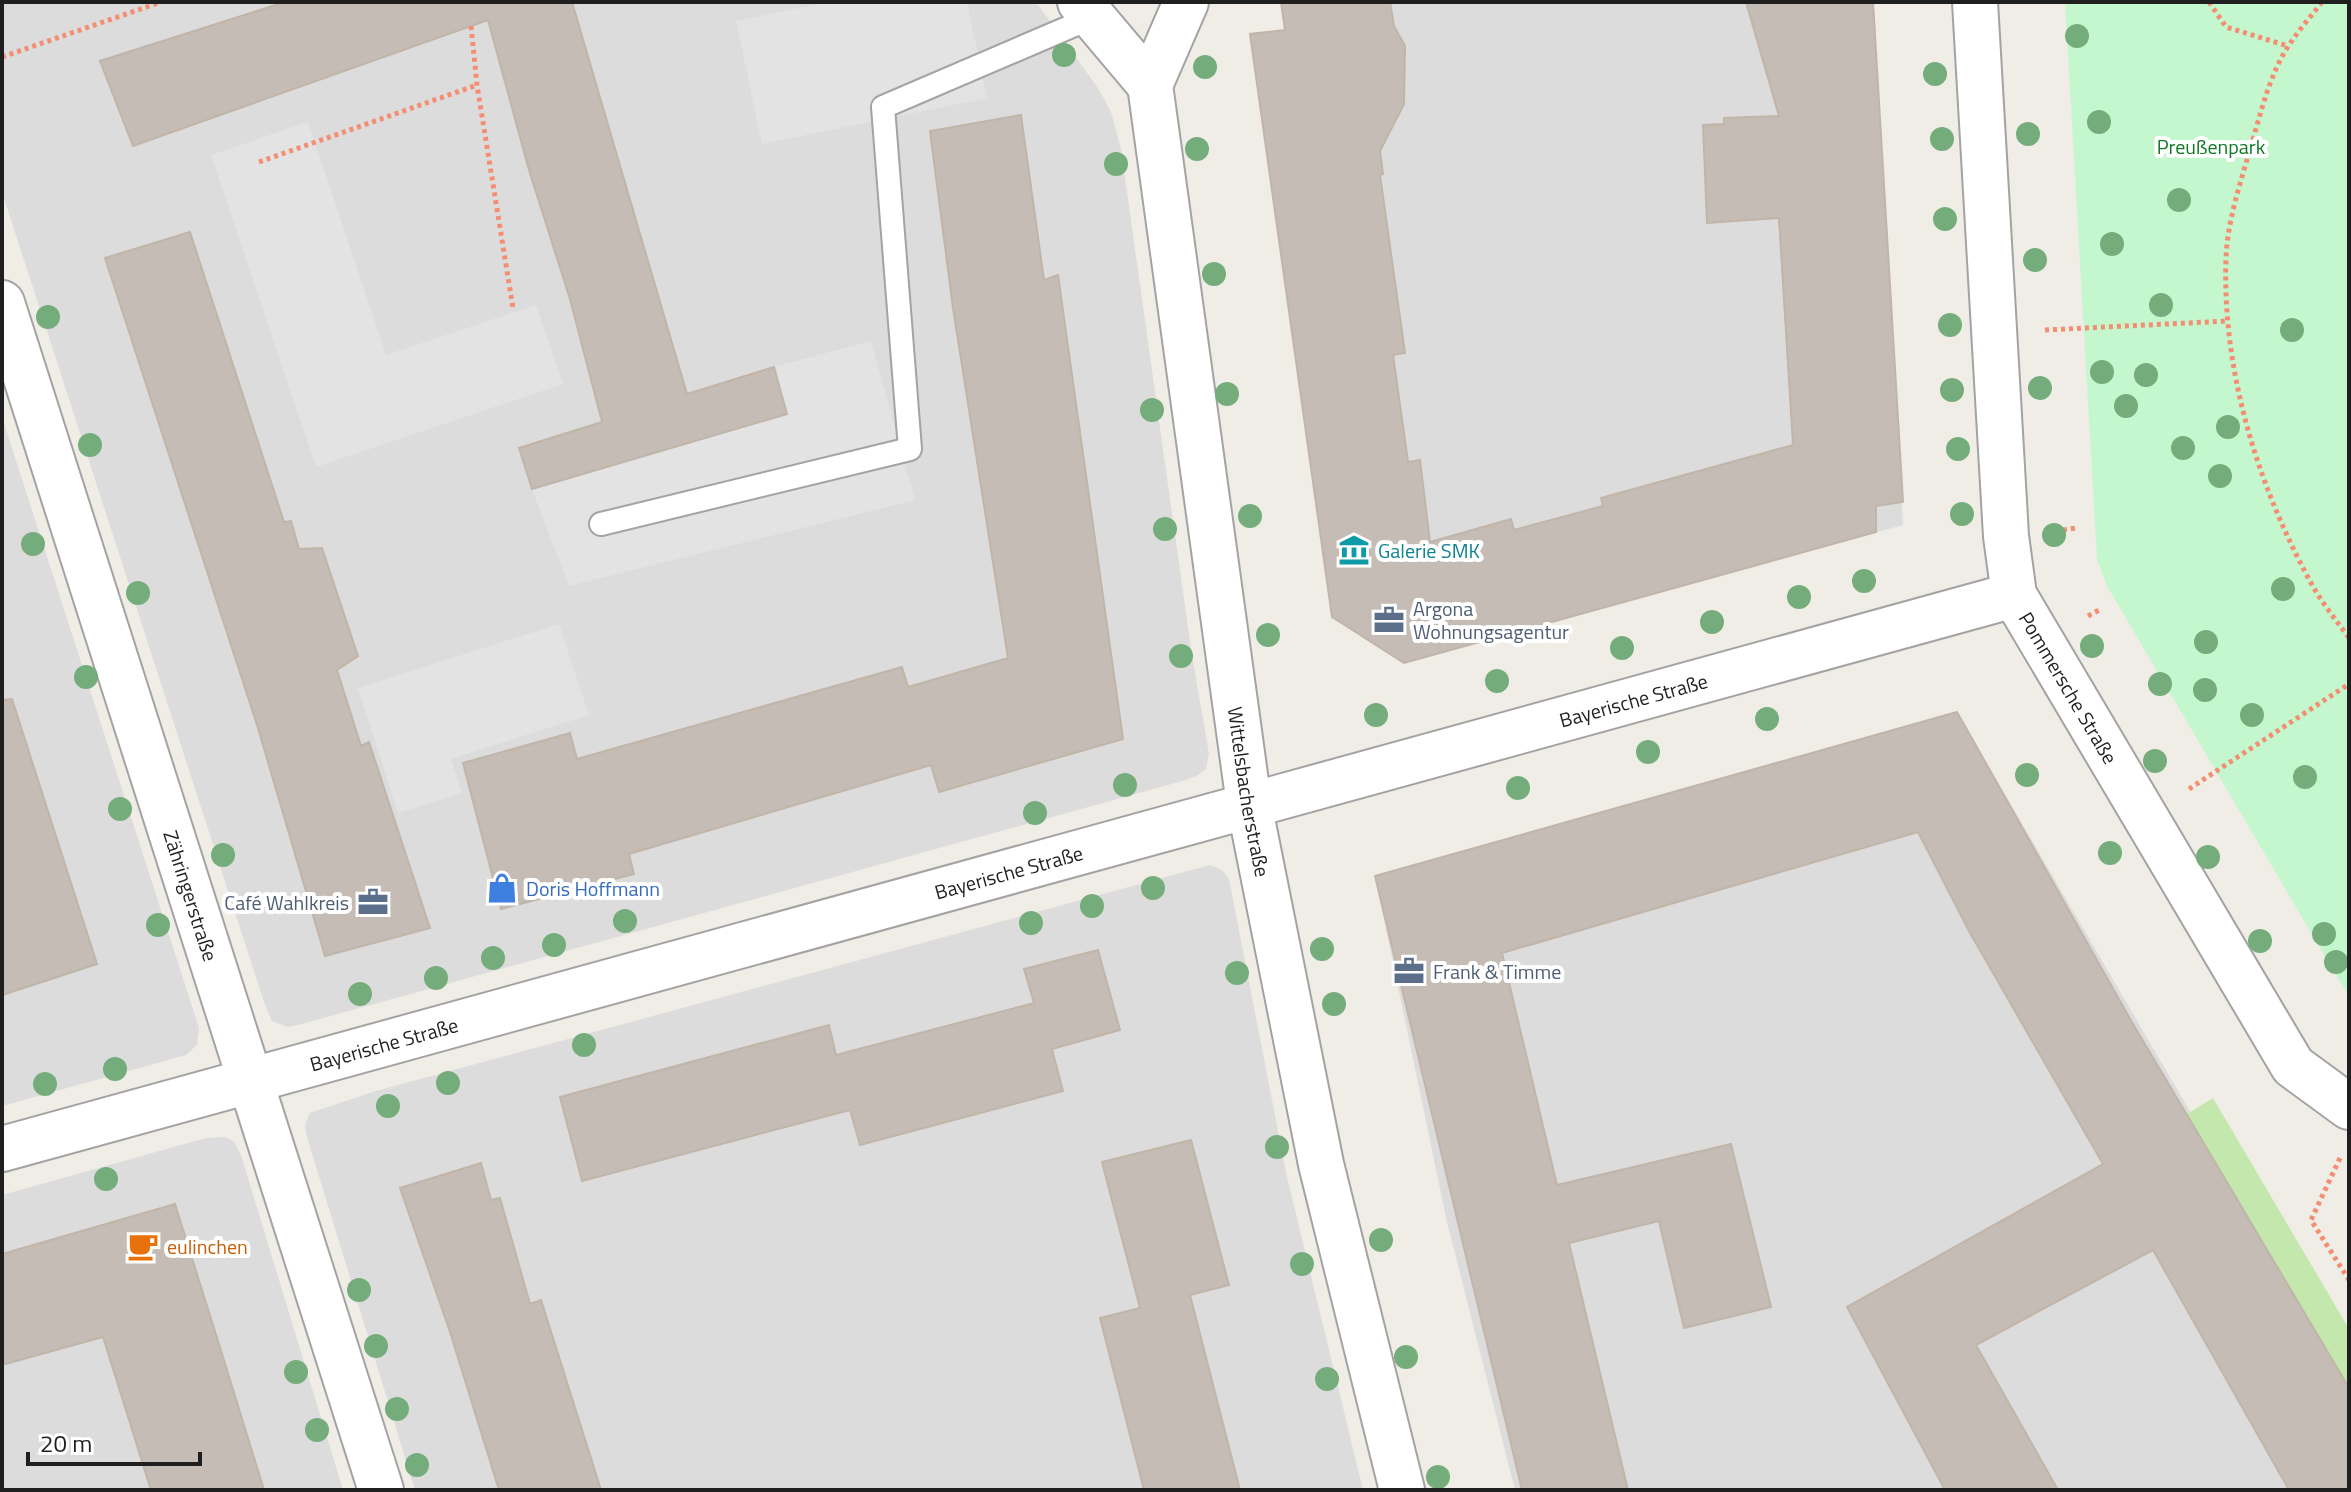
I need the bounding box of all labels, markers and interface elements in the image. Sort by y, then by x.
park label: Preußenpark [2157,131,2266,162]
museum icon: Galerie SMK [1337,533,1371,567]
place label: Galerie SMK [1378,535,1480,566]
place label: Argona Wohnungsagentur [1413,593,1569,647]
office icon: Argona Wohnungsagentur [1372,603,1406,637]
street label: Pommersche Straße [2012,605,2126,770]
street label: Bayerische Straße [1556,665,1711,735]
street label: Wittelsbacherstraße [1220,704,1279,879]
street label: Zähringerstraße [156,826,227,965]
street label: Bayerische Straße [931,837,1086,907]
shop icon: Doris Hoffmann [485,871,519,905]
place label: Doris Hoffmann [526,873,660,904]
office icon: Café Wahlkreis [356,885,390,919]
place label: Café Wahlkreis [224,887,349,918]
office icon: Frank & Timme [1392,954,1426,988]
place label: Frank & Timme [1433,956,1561,987]
street label: Bayerische Straße [306,1009,462,1079]
cafe icon: eulinchen [126,1229,160,1263]
place label: eulinchen [167,1231,248,1262]
scale bar [28,1416,200,1466]
text: 20 m [40,1425,92,1461]

